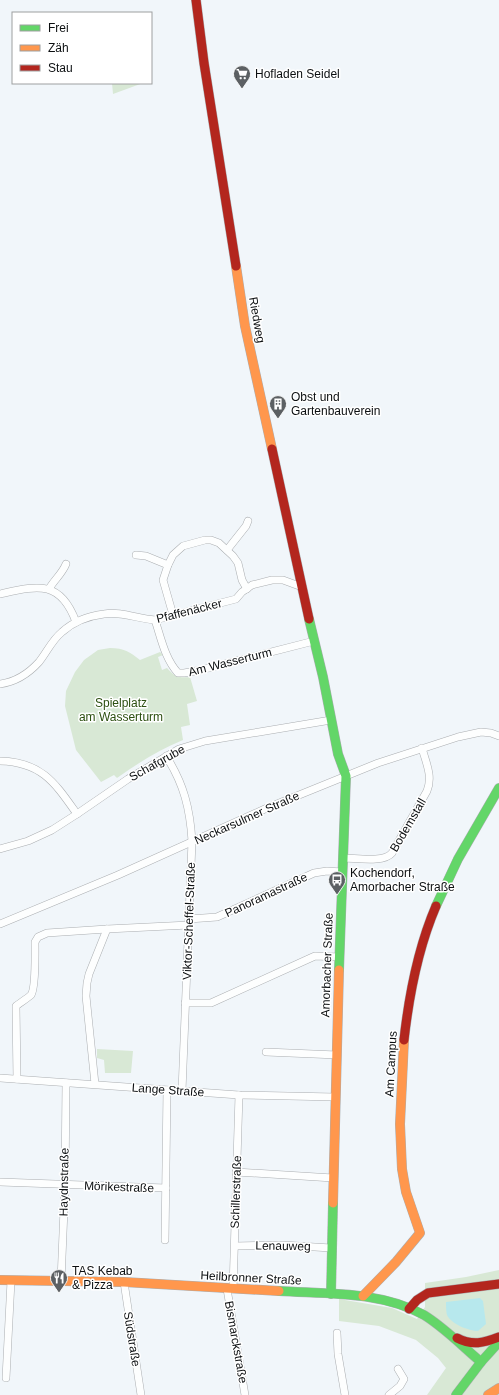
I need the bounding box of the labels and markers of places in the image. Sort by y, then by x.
supermarket icon: Hofladen Seidel [232,64,252,89]
place label: Hofladen Seidel [255,67,340,81]
place label: Obst und Gartenbauverein [291,390,380,418]
building icon: Obst und Gartenbauverein [268,394,288,419]
place label: Kochendorf, Amorbacher Straße [350,866,455,894]
bus stop icon: Kochendorf, Amorbacher Straße [327,870,347,895]
place label: TAS Kebab & Pizza [72,1264,133,1292]
restaurant icon: TAS Kebab & Pizza [49,1268,69,1293]

